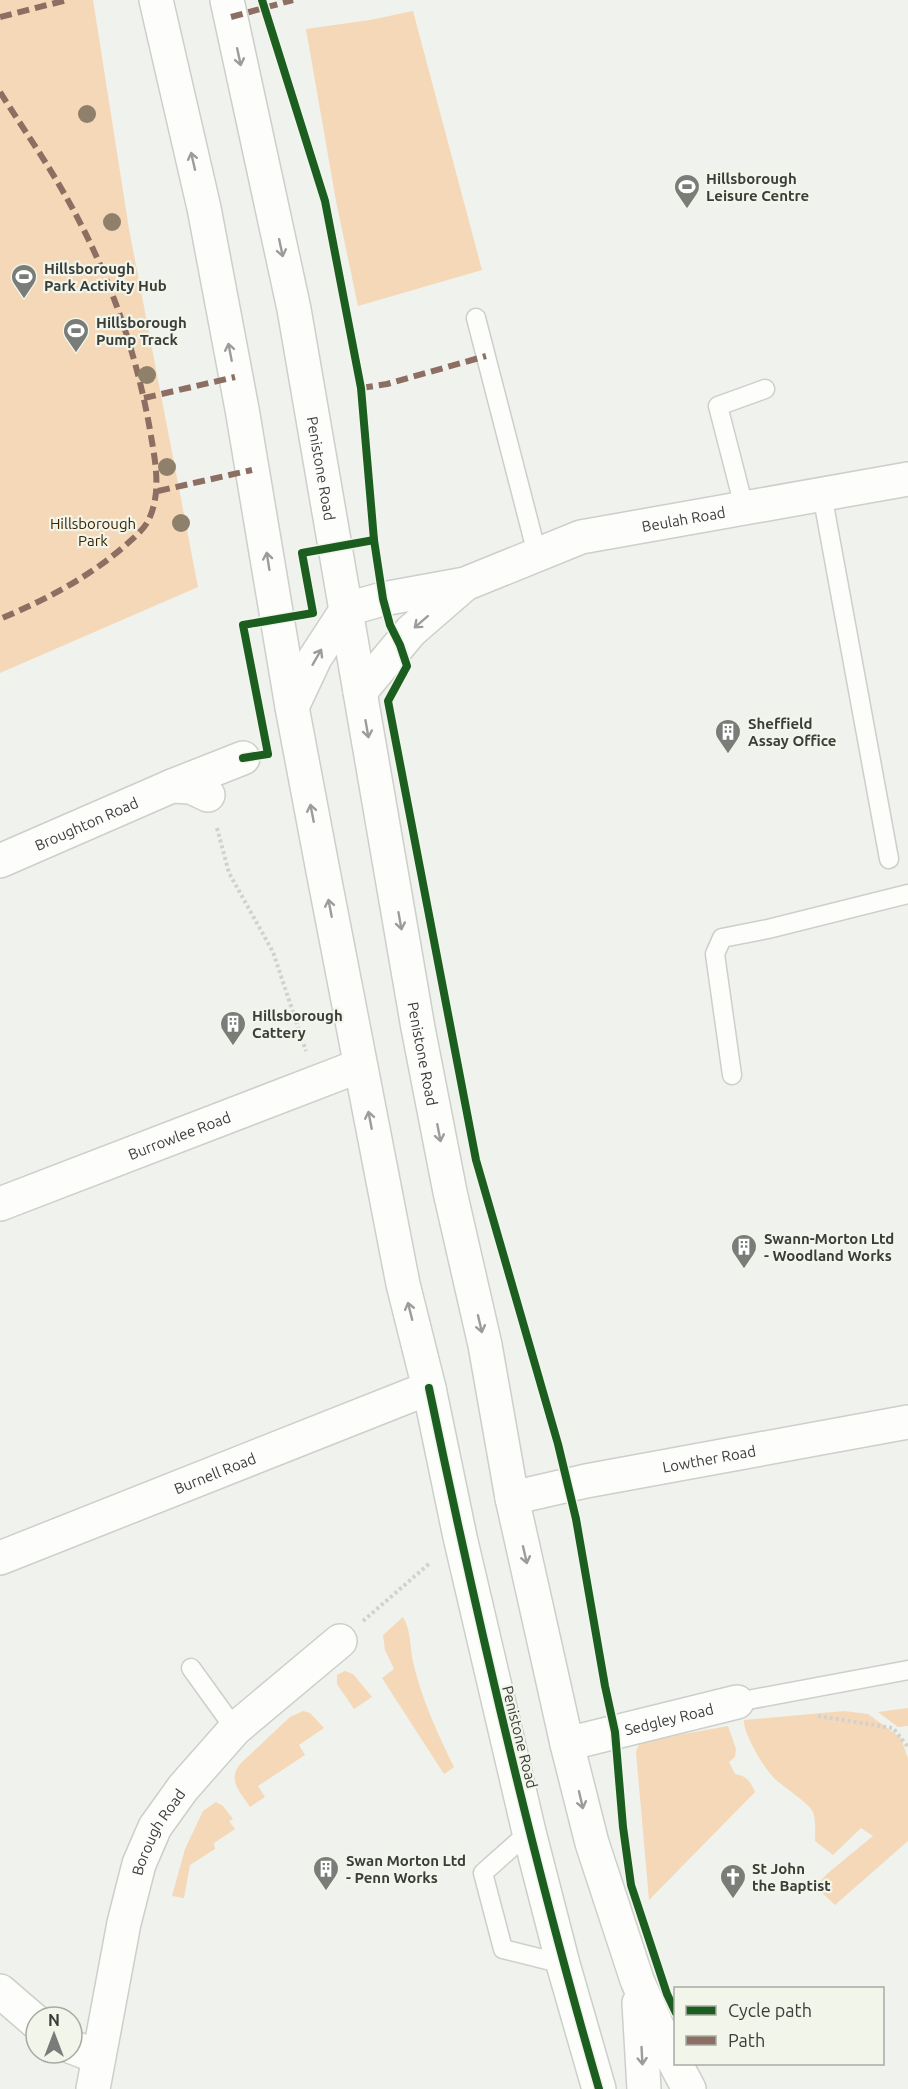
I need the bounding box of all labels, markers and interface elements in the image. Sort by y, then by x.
one-way arrow [234,47,246,66]
one-way arrow [186,152,198,171]
place label: Hillsborough Leisure Centre [706,170,809,204]
sports icon: Hillsborough Leisure Centre [672,172,702,210]
one-way arrow [275,238,287,257]
place label: Hillsborough Park Activity Hub [44,260,167,294]
sports icon: Hillsborough Park Activity Hub [9,262,39,300]
place label: Hillsborough Pump Track [96,314,187,348]
sports icon: Hillsborough Pump Track [61,316,91,354]
one-way arrow [224,343,235,362]
street label: Penistone Road [304,415,339,522]
street label: Beulah Road [640,503,727,535]
park label: Hillsborough Park [50,515,136,549]
one-way arrow [262,552,273,572]
one-way arrow [413,616,429,629]
one-way arrow [311,648,323,665]
place label: Sheffield Assay Office [748,715,836,749]
building icon: Sheffield Assay Office [713,717,743,755]
one-way arrow [362,718,373,738]
street label: Broughton Road [32,793,140,853]
one-way arrow [306,804,317,824]
one-way arrow [324,898,335,918]
one-way arrow [395,910,406,930]
street label: Penistone Road [405,1001,441,1107]
place label: Hillsborough Cattery [252,1007,343,1041]
building icon: Hillsborough Cattery [218,1009,248,1047]
street label: Burrowlee Road [126,1108,233,1162]
one-way arrow [364,1111,375,1130]
one-way arrow [434,1123,445,1143]
place label: Swann-Morton Ltd - Woodland Works [764,1230,894,1264]
building icon: Swann-Morton Ltd - Woodland Works [729,1232,759,1270]
one-way arrow [403,1302,415,1321]
one-way arrow [475,1314,486,1333]
street label: Lowther Road [661,1442,757,1475]
street label: Burnell Road [171,1449,258,1497]
one-way arrow [520,1545,531,1564]
street label: Penistone Road [499,1684,541,1790]
street label: Sedgley Road [623,1700,715,1738]
street label: Borough Road [128,1785,188,1877]
one-way arrow [576,1791,588,1810]
place label: Swan Morton Ltd - Penn Works [346,1852,466,1886]
building icon: Swan Morton Ltd - Penn Works [311,1854,341,1892]
place label: St John the Baptist [752,1860,831,1894]
church icon: St John the Baptist [718,1862,748,1900]
legend [674,1987,884,2065]
text: Cycle path [728,2000,812,2020]
north arrow [24,2005,84,2065]
text: N [48,2011,60,2029]
text: Path [728,2030,765,2050]
one-way arrow [637,2045,648,2065]

